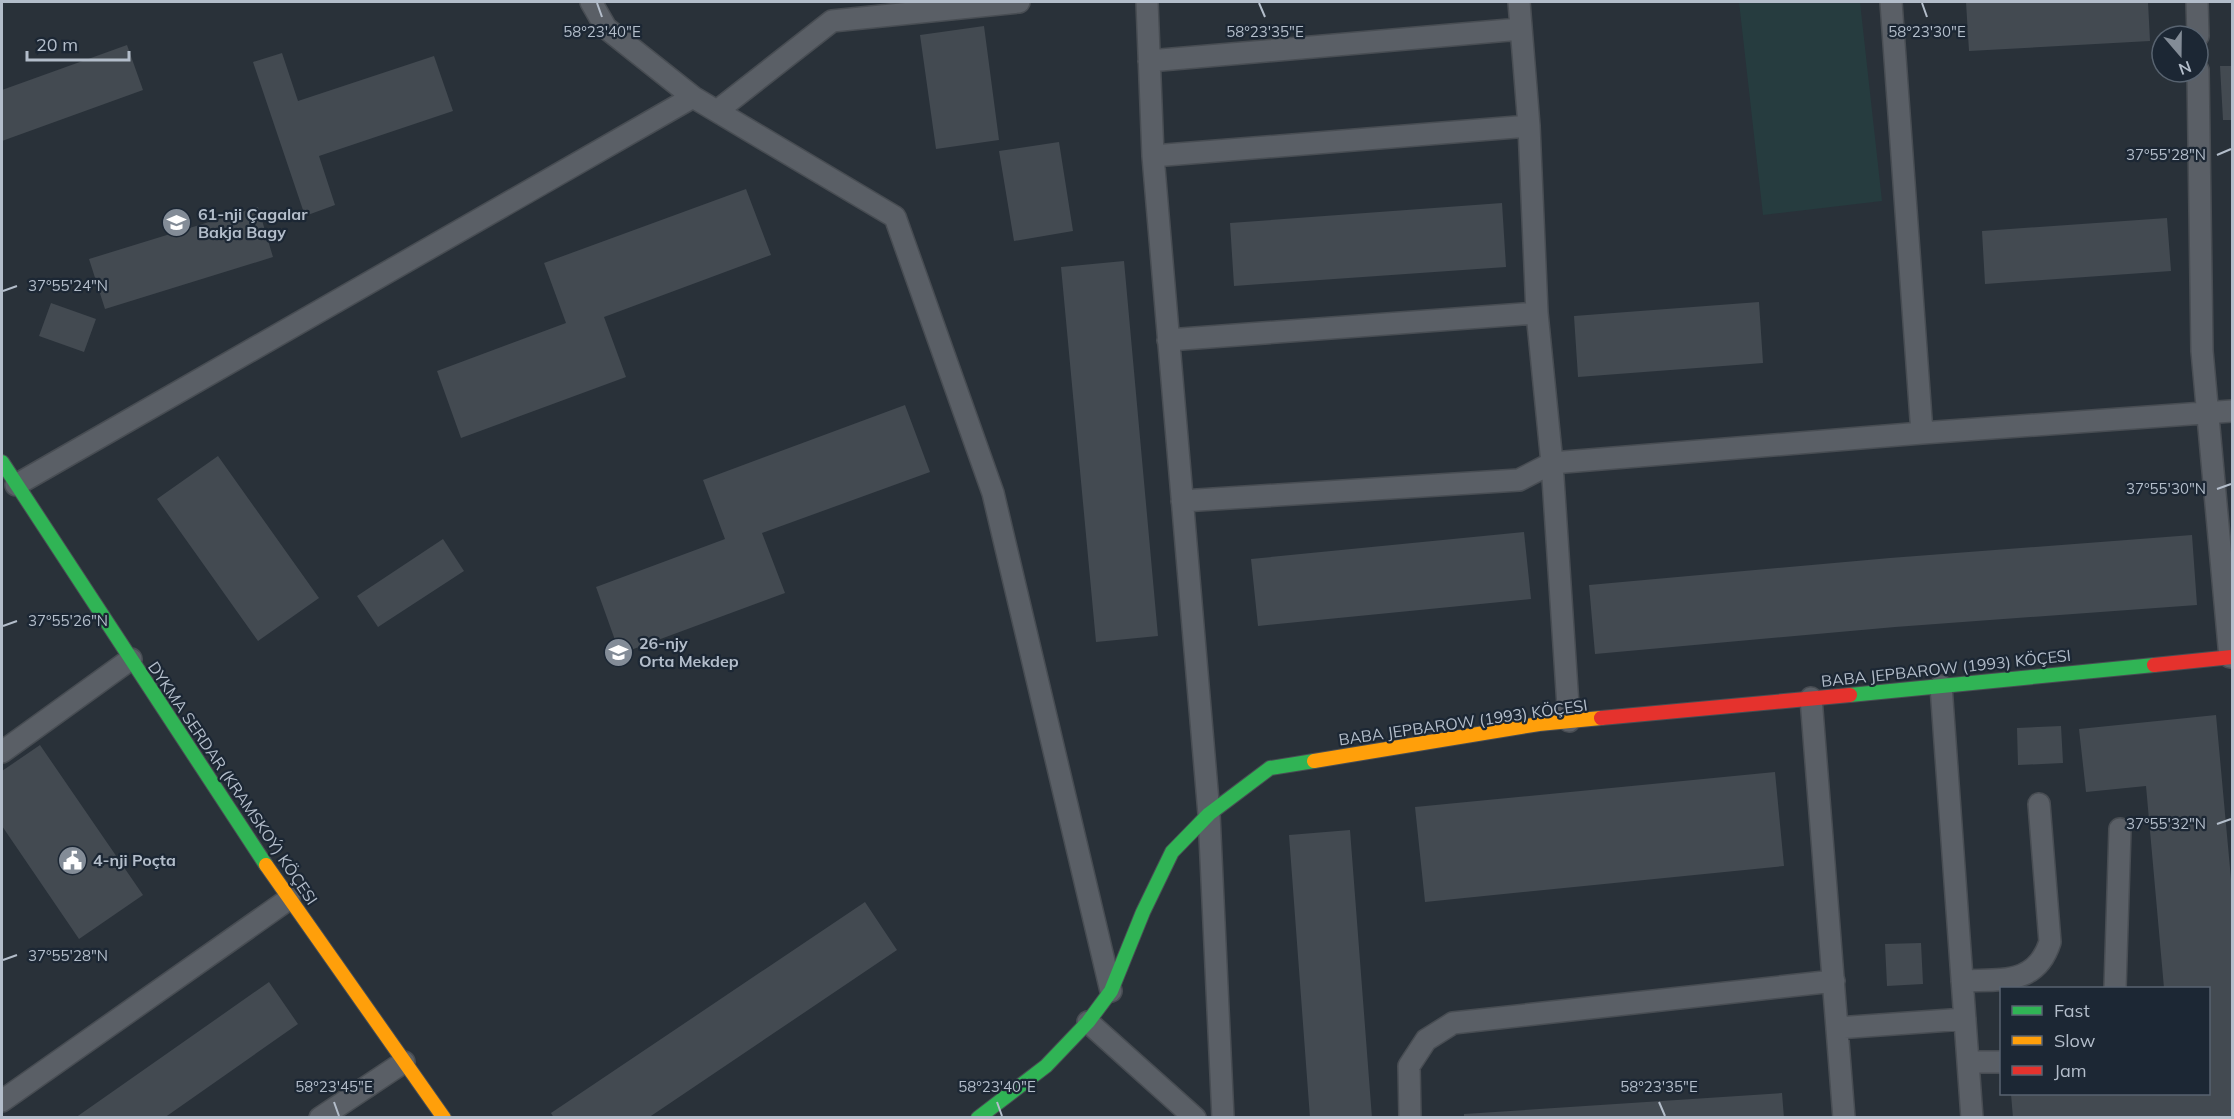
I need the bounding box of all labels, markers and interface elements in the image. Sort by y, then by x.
text: 58°23'40"E [563,22,641,41]
text: 58°23'35"E [1226,22,1304,41]
text: 58°23'30"E [1888,22,1966,41]
scale bar [27,24,129,62]
north arrow [2150,24,2210,84]
text: 20 m [36,33,78,56]
text: N [2176,57,2194,80]
text: 37°55'28"N [2126,145,2206,164]
place label: 61-nji Çagalar Bakja Bagy [198,204,308,242]
school or university icon: 61-nji Çagalar Bakja Bagy [161,207,193,239]
text: 37°55'24"N [28,276,108,295]
text: 37°55'30"N [2126,479,2206,498]
text: 37°55'26"N [28,611,108,630]
place label: 26-njy Orta Mekdep [639,633,739,671]
school or university icon: 26-njy Orta Mekdep [602,636,634,668]
street label: BABA JEPBAROW (1993) KÖÇESI [1820,645,2072,691]
street label: DYKMA SERDAR (KRAMSKOÝ) KÖÇESI [144,658,322,908]
street label: BABA JEPBAROW (1993) KÖÇESI [1337,695,1589,749]
text: 37°55'32"N [2126,814,2206,833]
public building icon: 4-nji Poçta [56,844,88,876]
place label: 4-nji Poçta [93,850,176,870]
text: 37°55'28"N [28,946,108,965]
legend [2000,987,2210,1095]
text: Fast [2054,999,2090,1022]
text: Slow [2054,1029,2096,1052]
text: Jam [2054,1059,2087,1082]
text: 58°23'45"E [295,1077,373,1096]
text: 58°23'40"E [958,1077,1036,1096]
text: 58°23'35"E [1620,1077,1698,1096]

